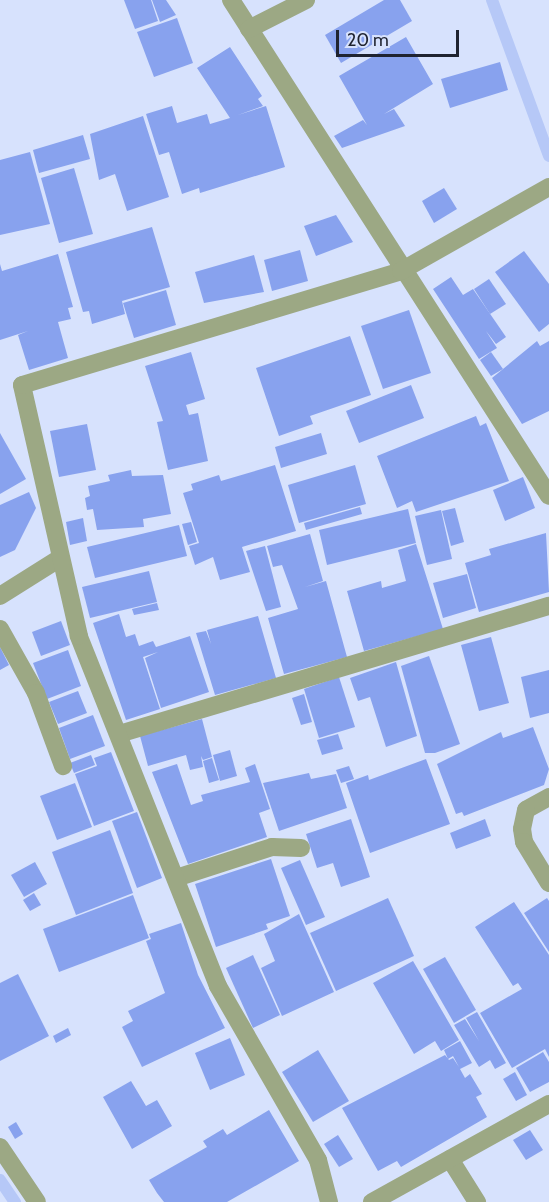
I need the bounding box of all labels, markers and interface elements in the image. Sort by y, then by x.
scale bar [339,18,462,56]
text: 20 m [347,29,389,51]

